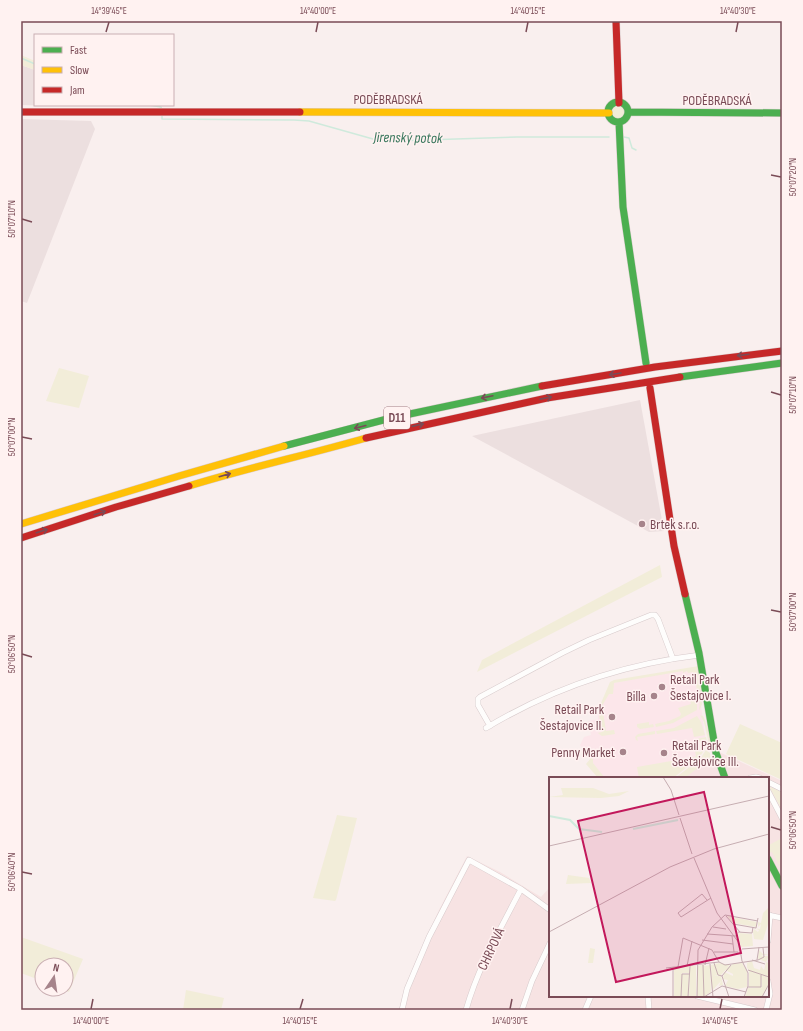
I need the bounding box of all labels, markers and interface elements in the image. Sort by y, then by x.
text: 14°39'45"E [91,5,127,17]
text: 14°40'00"E [300,5,336,17]
text: 14°40'15"E [511,5,545,17]
text: 14°40'30"E [720,5,756,17]
legend [34,34,174,106]
text: Fast [70,43,87,58]
text: Slow [70,63,89,78]
text: Jam [69,83,85,98]
street label: PODĚBRADSKÁ [353,91,424,108]
street label: PODĚBRADSKÁ [682,92,753,109]
water label: Jirenský potok [372,128,443,148]
text: 50°07'20"N [787,158,799,196]
text: 50°07'10"N [6,200,18,238]
one-way arrow [737,352,750,359]
one-way arrow [609,370,622,378]
text: 50°07'10"N [787,376,799,414]
one-way arrow [481,394,494,402]
one-way arrow [539,394,552,402]
road number: D11 [384,407,410,429]
text: 50°07'00"N [6,418,18,456]
one-way arrow [412,421,425,429]
one-way arrow [354,424,367,431]
one-way arrow [218,471,231,478]
one-way arrow [94,508,106,516]
place label: Brtek s.r.o. [650,516,700,533]
marker: Brtek s.r.o. [637,519,647,529]
one-way arrow [36,527,48,535]
text: 50°07'00"N [787,593,799,631]
text: 50°06'50"N [6,635,18,673]
place label: Retail Park Šestajovice I. [670,671,731,704]
marker: Retail Park Šestajovice I. [657,682,667,692]
place label: Billa [627,688,646,705]
marker: Billa [649,691,659,701]
place label: Retail Park Šestajovice II. [540,701,605,734]
marker: Retail Park Šestajovice II. [607,712,617,722]
place label: Retail Park Šestajovice III. [672,737,739,770]
place label: Penny Market [551,744,615,761]
marker: Penny Market [618,747,628,757]
marker: Retail Park Šestajovice III. [659,748,669,758]
inset map [549,777,769,997]
text: 50°06'50"N [787,811,799,849]
text: 50°06'40"N [6,853,18,891]
street label: CHRPOVÁ [474,924,509,973]
north arrow [34,957,74,997]
text: N [52,961,61,975]
text: 14°40'00"E [73,1015,109,1027]
text: 14°40'15"E [283,1015,317,1027]
text: 14°40'30"E [492,1015,528,1027]
text: 14°40'45"E [702,1015,738,1027]

